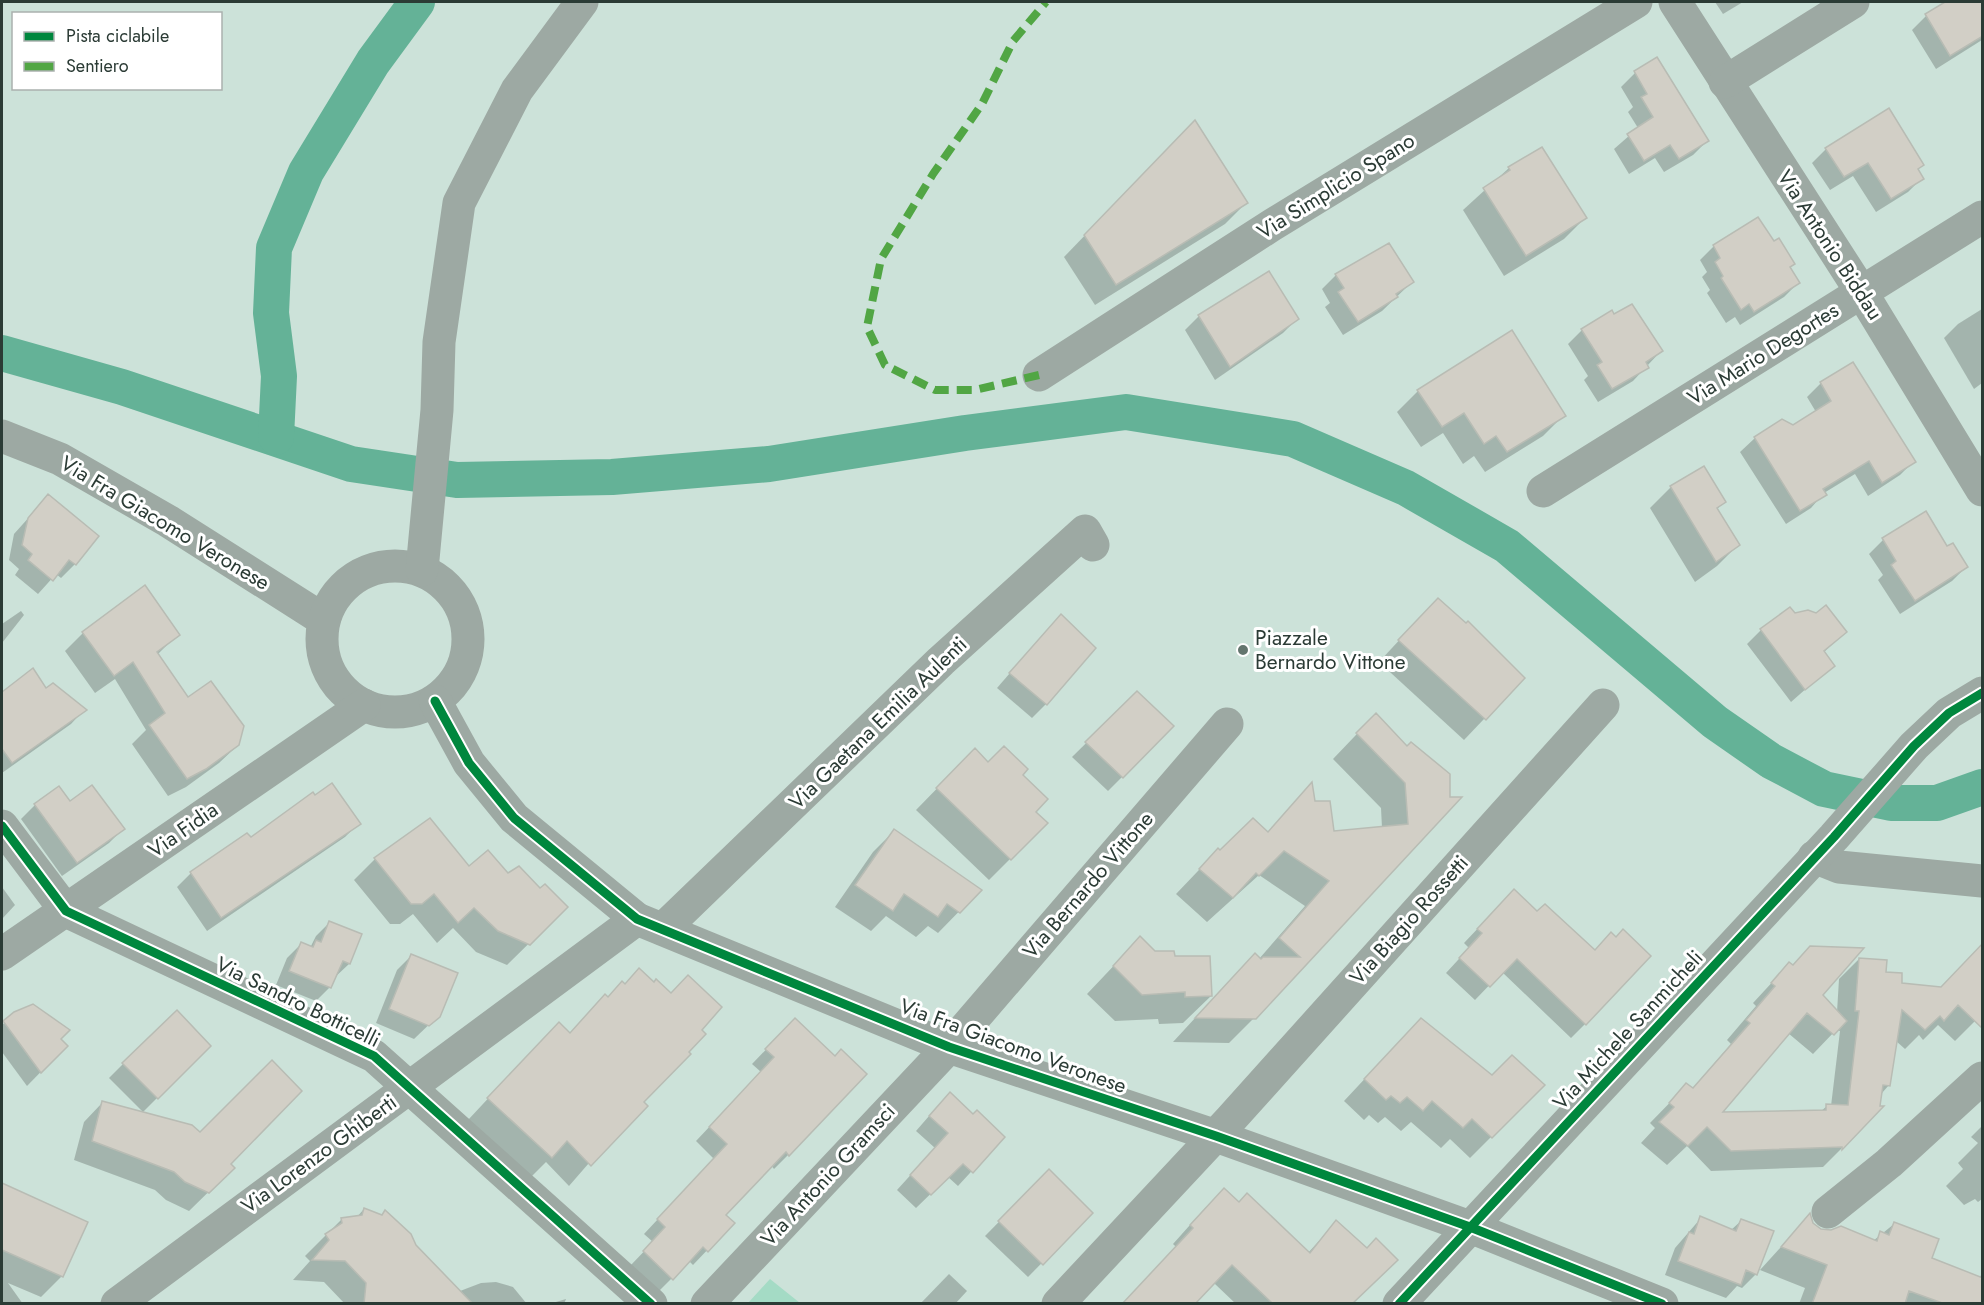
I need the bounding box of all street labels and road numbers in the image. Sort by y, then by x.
street label: Via Simplicio Spano [1251,125,1421,247]
street label: Via Antonio Biddau [1770,164,1890,326]
street label: Via Mario Degortes [1682,295,1844,413]
street label: Via Fra Giacomo Veronese [55,449,275,598]
street label: Via Gaetana Emilia Aulenti [782,630,974,816]
street label: Via Fidia [142,795,224,865]
street label: Via Bernardo Vittone [1016,805,1161,965]
street label: Via Biagio Rossetti [1343,849,1475,991]
street label: Via Michele Sanmicheli [1546,943,1710,1117]
street label: Via Sandro Botticelli [211,949,385,1055]
street label: Via Fra Giacomo Veronese [895,991,1131,1101]
street label: Via Lorenzo Ghiberti [235,1087,403,1221]
street label: Via Antonio Gramsci [754,1097,902,1253]

